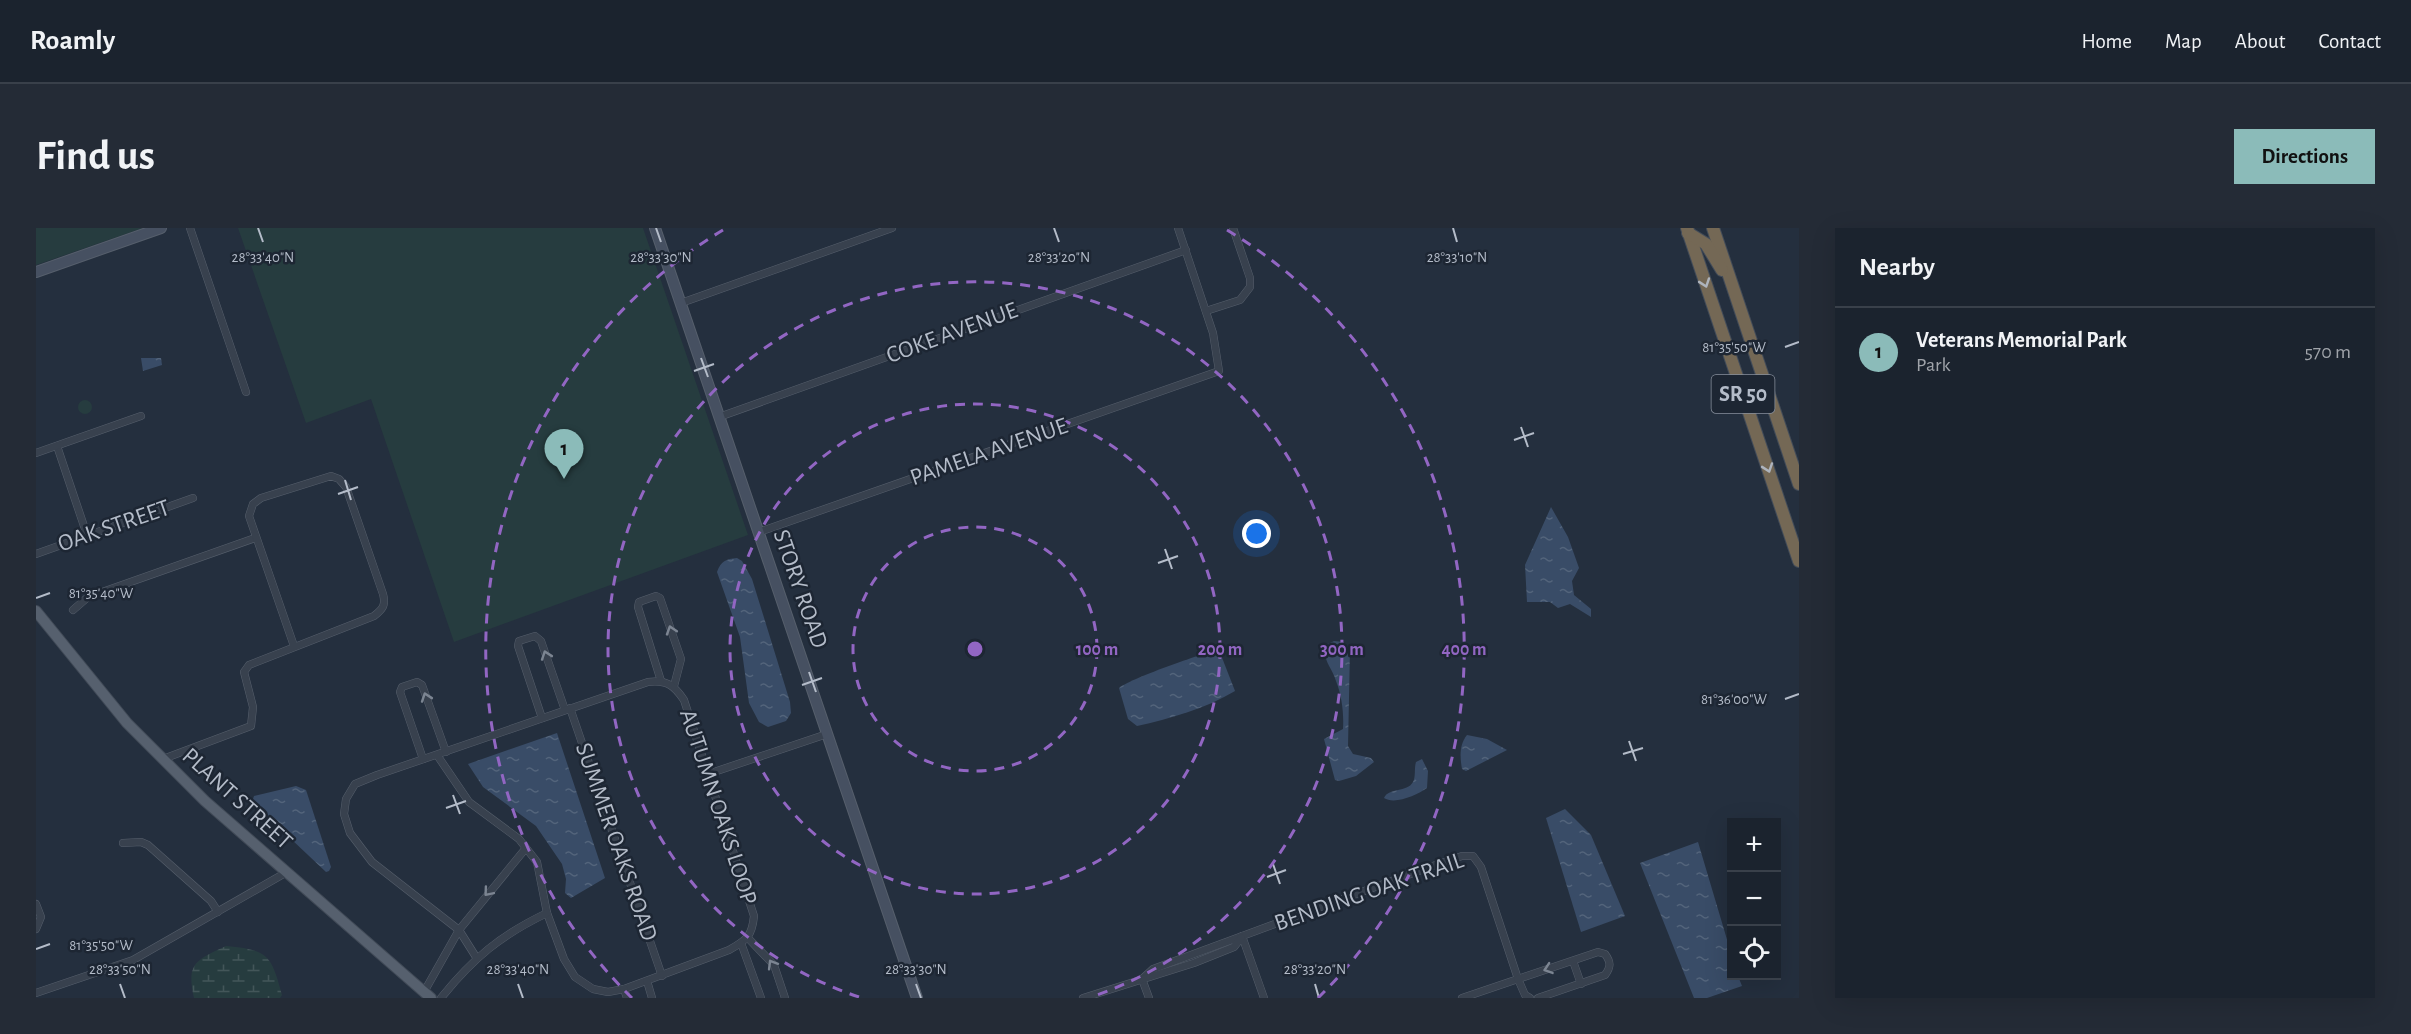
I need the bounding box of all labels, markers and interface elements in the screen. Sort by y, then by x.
text: Roamly [30,27,115,55]
text: Home [2081,31,2132,52]
text: Map [2165,31,2202,52]
text: About [2235,31,2285,52]
text: Contact [2318,31,2381,52]
button: Directions [2234,129,2375,184]
text: Find us [36,135,155,177]
text: 28°33'40"N [232,250,294,265]
text: 28°33'30"N [630,250,692,265]
text: 28°33'20"N [1028,250,1090,265]
text: 28°33'10"N [1427,250,1487,265]
text: Nearby [1859,254,1935,280]
one-way arrow [1698,277,1711,288]
street label: COKE AVENUE [883,298,1021,368]
text: Veterans Memorial Park [1916,329,2127,351]
text: 81°35'50"W [1702,340,1766,355]
text: 1 [1875,342,1882,362]
text: 570 m [2304,342,2351,362]
text: Park [1916,355,1951,375]
road number: SR 50 [1712,375,1774,413]
street label: PAMELA AVENUE [907,414,1071,490]
pin: 1 [544,430,584,479]
one-way arrow [1760,462,1773,473]
street label: OAK STREET [55,496,173,556]
your location [1242,519,1271,548]
street label: STORY ROAD [769,527,831,651]
text: 81°35'40"W [69,586,134,601]
one-way arrow [666,625,678,636]
centre of rings [965,639,985,659]
text: 100 m [1076,641,1118,659]
text: 200 m [1198,641,1242,659]
text: 300 m [1320,641,1364,659]
text: 400 m [1441,641,1487,659]
one-way arrow [540,650,553,661]
one-way arrow [421,692,434,703]
text: 81°36'00"W [1701,692,1768,707]
street label: AUTUMN OAKS LOOP [675,706,761,908]
street label: SUMMER OAKS ROAD [571,740,661,944]
street label: PLANT STREET [177,744,297,855]
map controls [1727,818,1781,980]
button: + [1727,818,1781,872]
street label: BENDING OAK TRAIL [1271,848,1467,936]
button: − [1727,872,1781,926]
one-way arrow [484,885,495,896]
button: locate [1727,926,1781,980]
text: 81°35'50"W [69,938,133,953]
one-way arrow [767,960,779,970]
text: 28°33'50"N [89,962,151,977]
text: 28°33'40"N [487,962,549,977]
text: 28°33'30"N [885,962,947,977]
text: 28°33'20"N [1284,962,1346,977]
one-way arrow [1543,962,1554,974]

